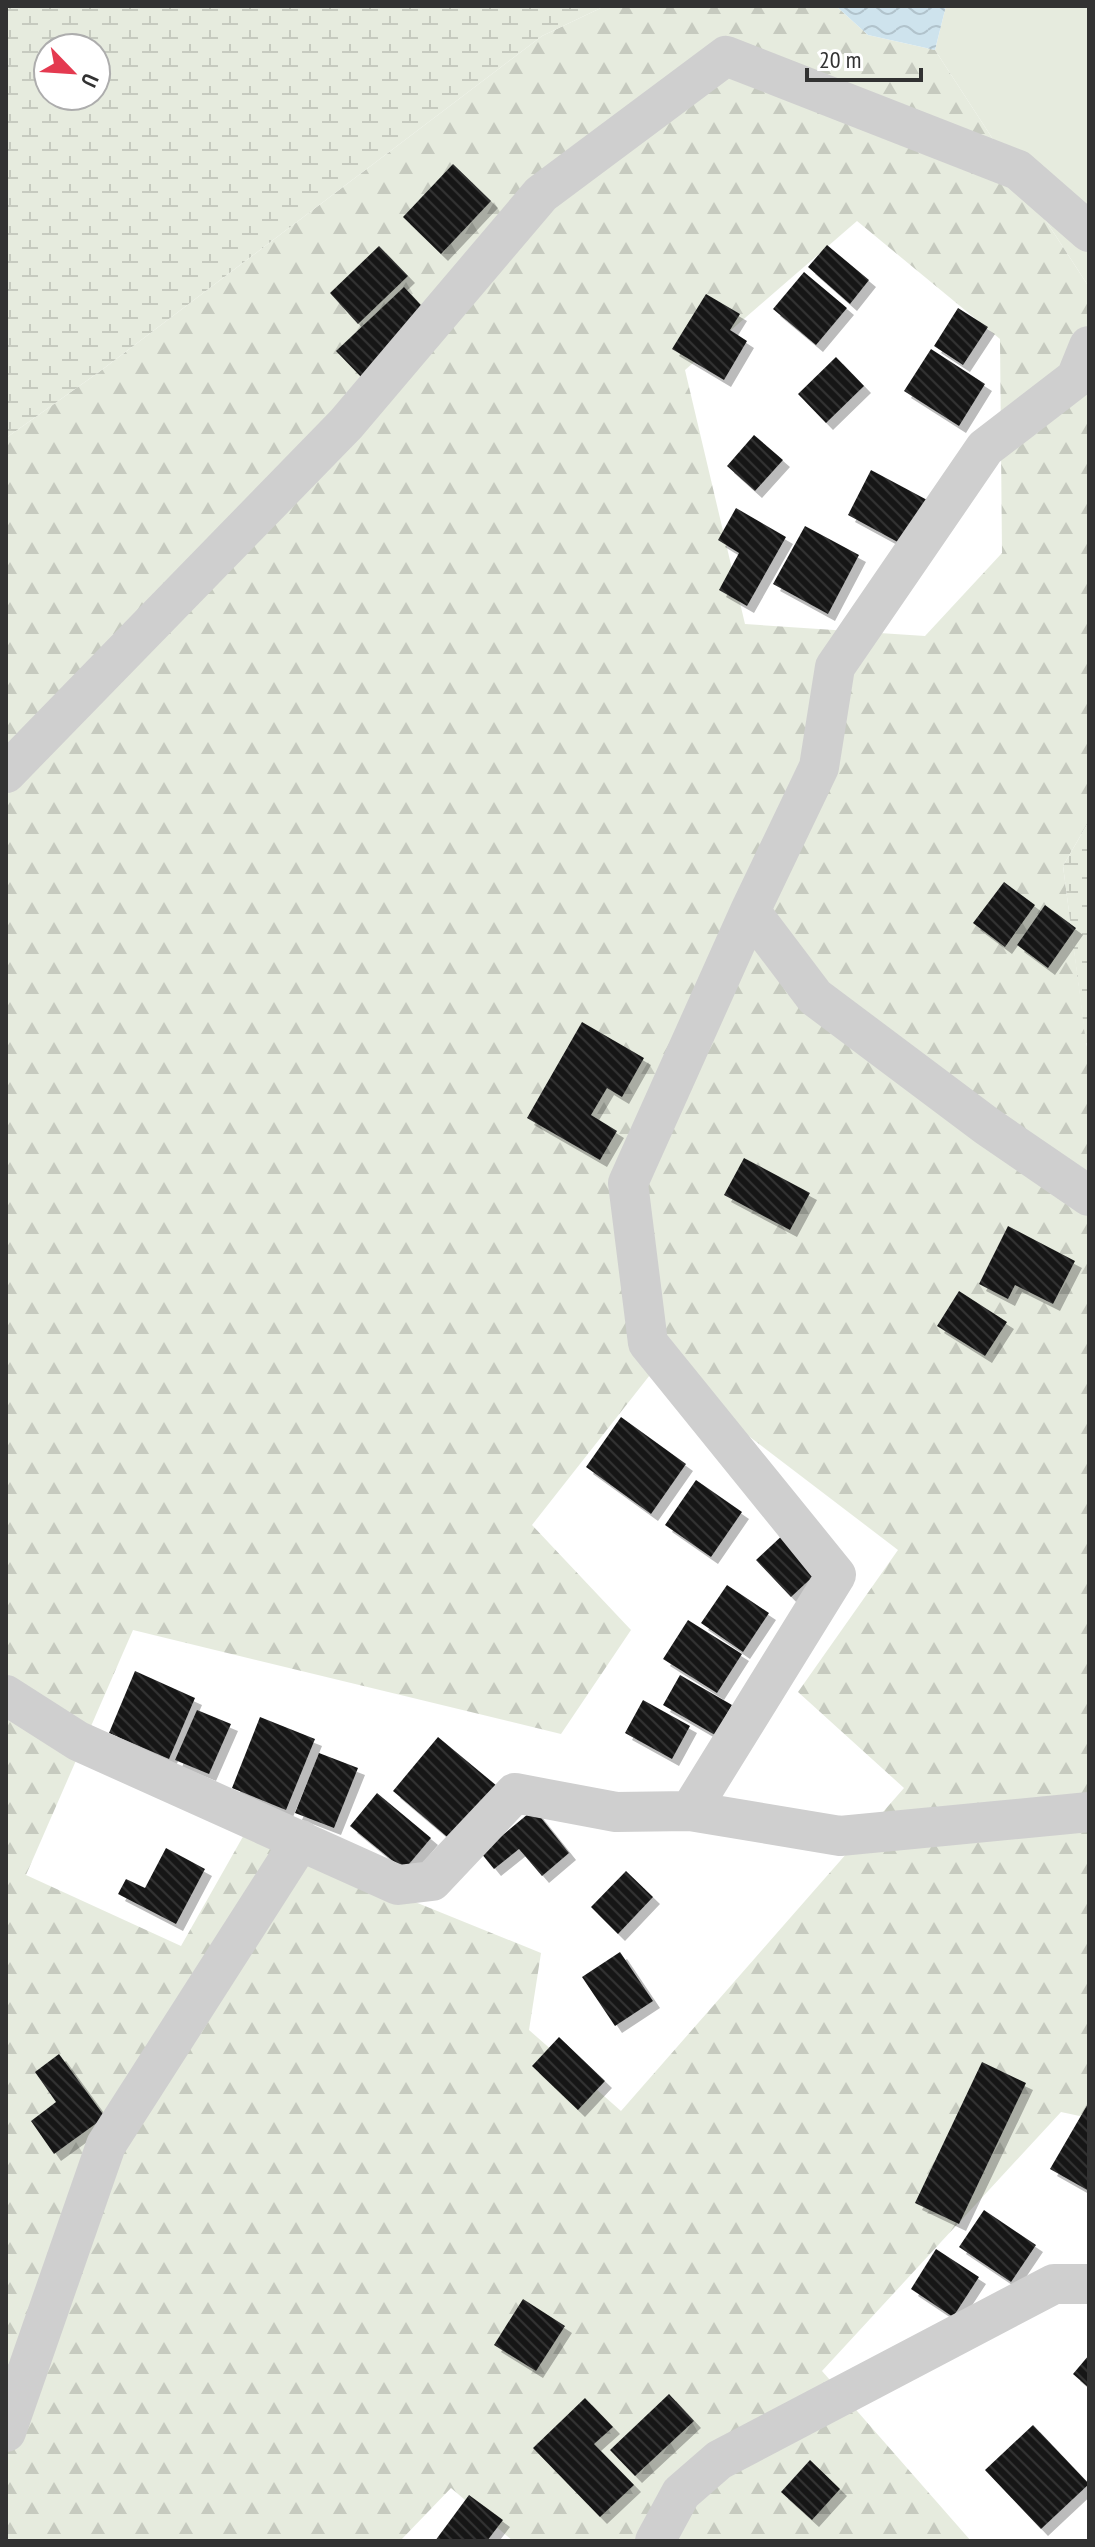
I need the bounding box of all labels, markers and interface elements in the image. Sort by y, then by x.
north arrow [32,32,112,112]
scale bar [807,32,921,82]
text: 20 m [819,44,861,75]
text: U [75,69,105,92]

